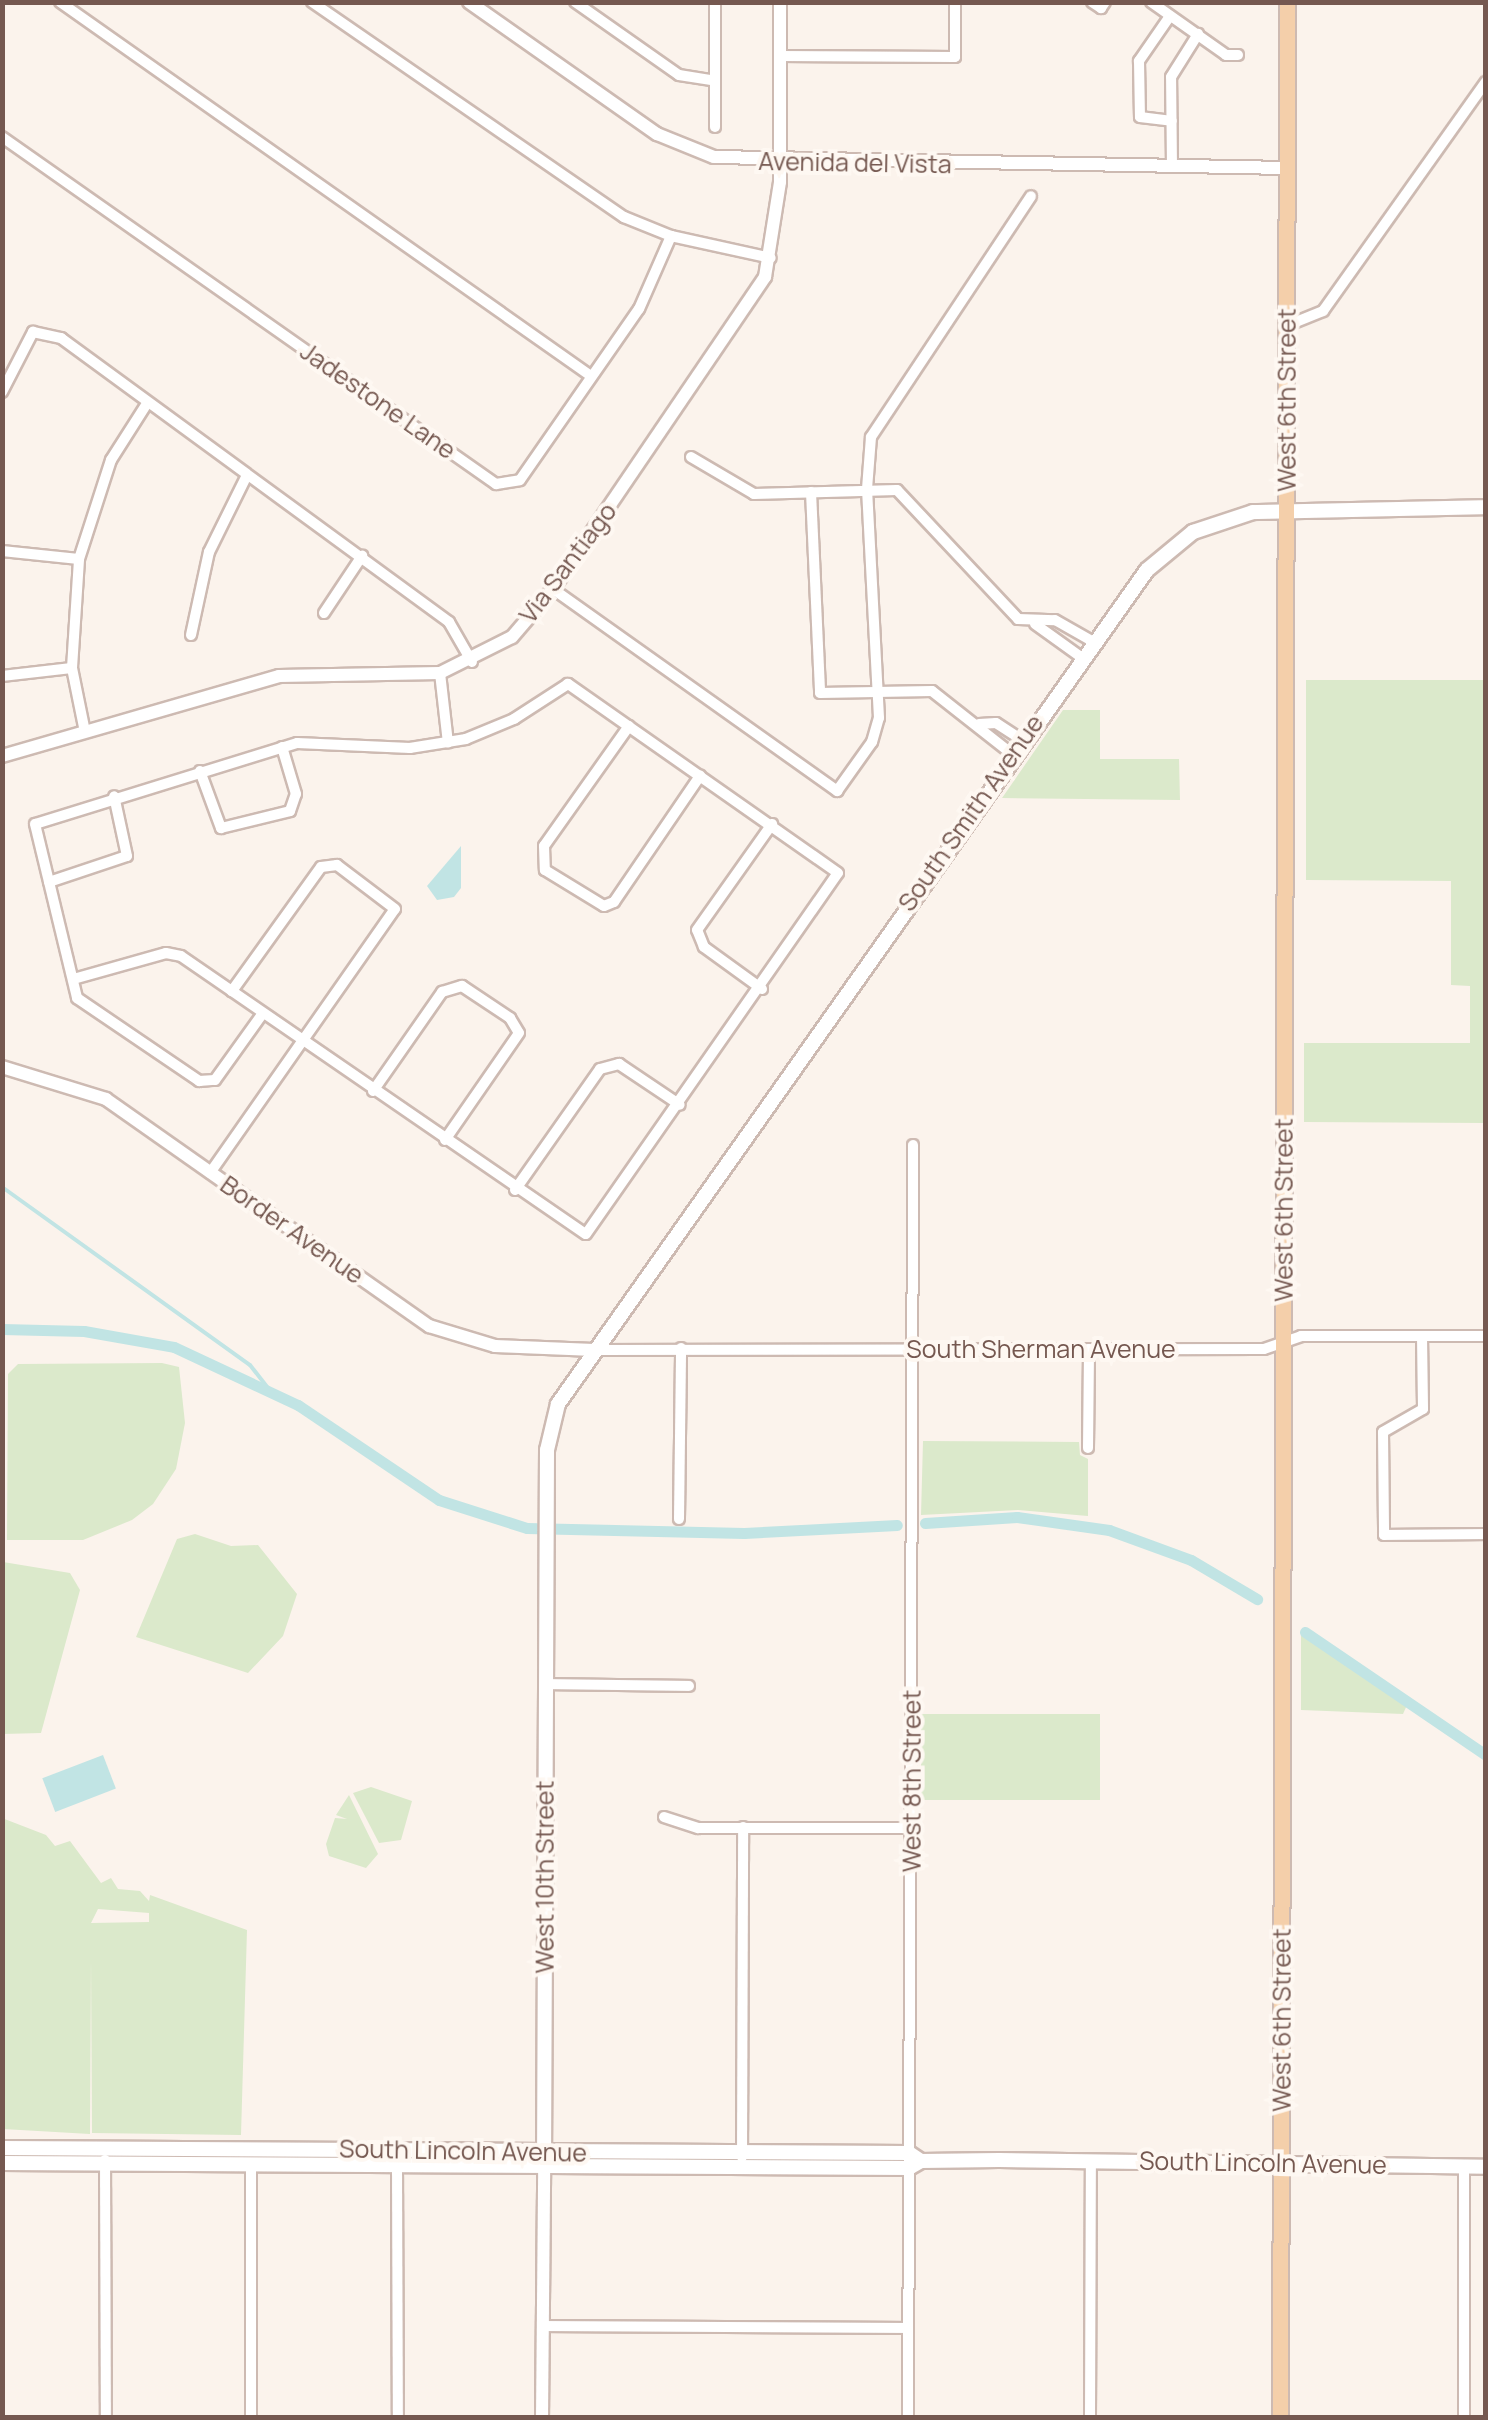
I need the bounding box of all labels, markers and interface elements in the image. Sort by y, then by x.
street label: Avenida del Vista [758,146,952,180]
street label: West 6th Street [1272,308,1302,492]
street label: Jadestone Lane [295,336,461,466]
street label: Via Santiago [513,497,623,629]
street label: South Smith Avenue [892,709,1050,917]
street label: West 6th Street [1269,1118,1299,1302]
street label: Border Avenue [215,1170,369,1290]
street label: South Sherman Avenue [906,1334,1176,1364]
street label: West 8th Street [897,1690,927,1872]
street label: West 10th Street [530,1781,560,1973]
street label: West 6th Street [1267,1928,1297,2112]
street label: South Lincoln Avenue [339,2134,587,2168]
street label: South Lincoln Avenue [1139,2146,1387,2180]

